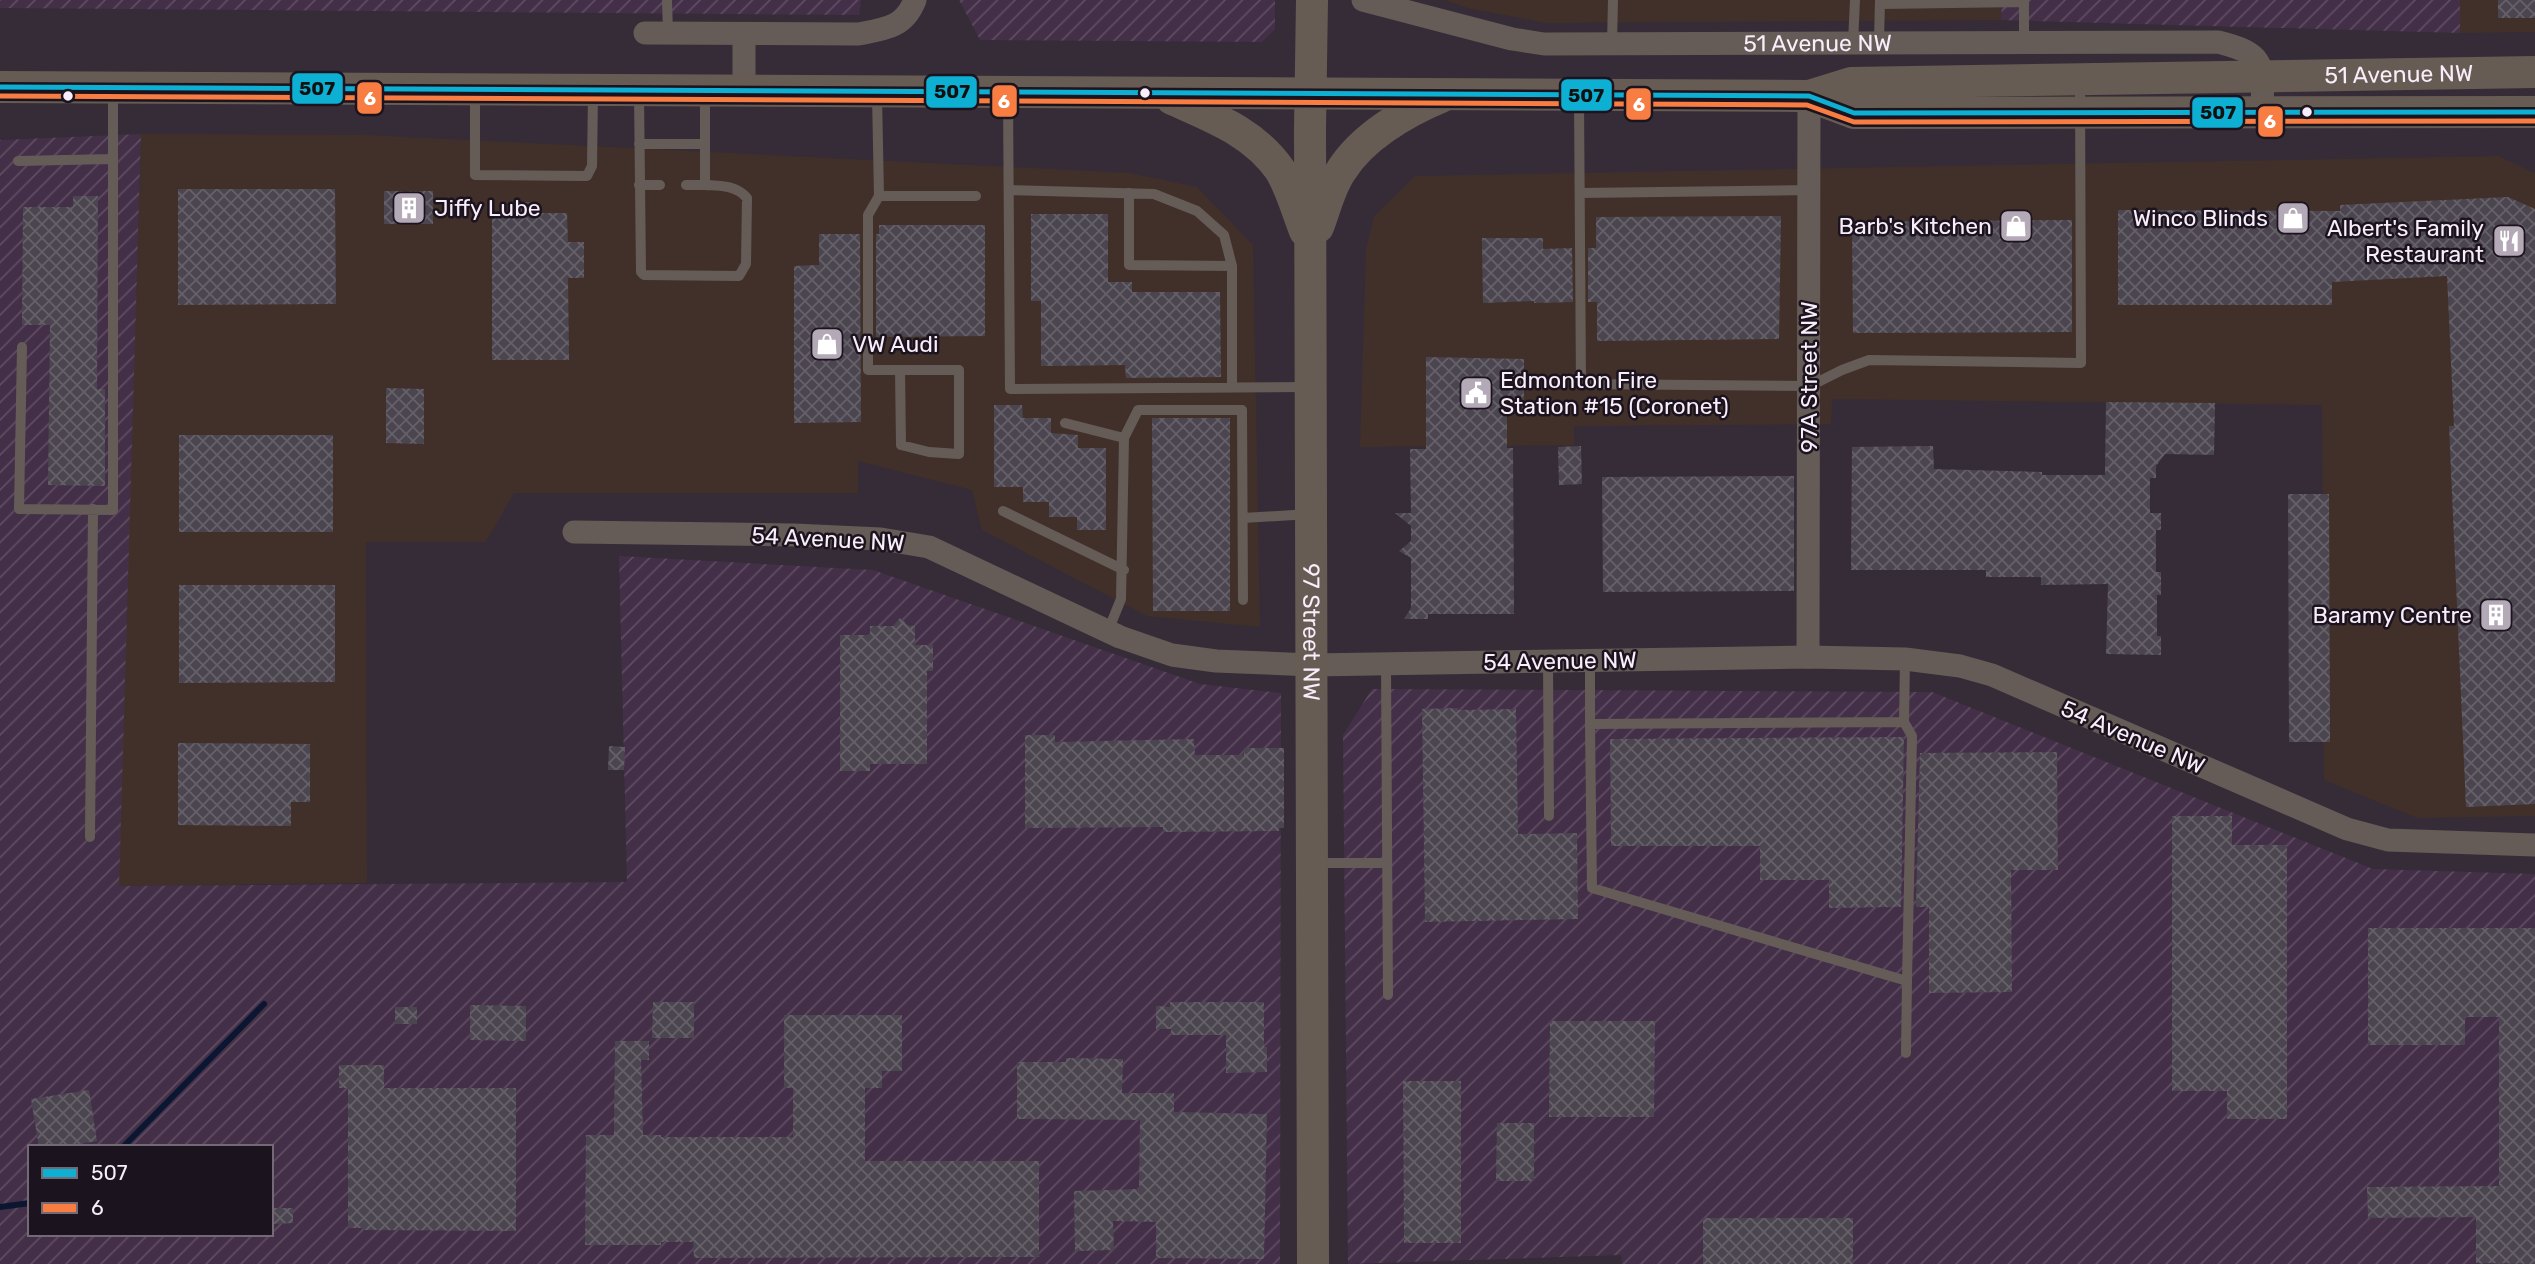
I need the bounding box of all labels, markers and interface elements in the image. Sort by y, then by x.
street label: 51 Avenue NW [1743,29,1892,57]
street label: 51 Avenue NW [2324,59,2474,89]
line badge: 507 [291,72,344,105]
line badge: 507 [925,75,978,109]
text: 507 [299,77,335,100]
line badge: 507 [1560,78,1613,112]
text: 507 [934,80,970,103]
line badge: 6 [356,81,383,115]
line badge: 6 [991,84,1018,118]
text: 507 [1568,84,1604,107]
unlabelled marker [1138,86,1152,100]
text: 6 [364,87,376,110]
line badge: 6 [1625,87,1652,121]
unlabelled marker [61,89,75,103]
text: 6 [998,90,1010,113]
text: 6 [1633,93,1645,116]
line badge: 507 [2191,96,2244,129]
text: 507 [2200,101,2236,124]
line badge: 6 [2257,105,2284,138]
unlabelled marker [2300,105,2314,119]
text: 6 [2264,110,2276,133]
building icon: Jiffy Lube [390,189,428,227]
place label: Jiffy Lube [434,194,541,222]
shop icon: Winco Blinds [2274,199,2312,237]
place label: Winco Blinds [2133,204,2268,232]
shop icon: Barb's Kitchen [1997,207,2035,245]
place label: Barb's Kitchen [1839,212,1992,240]
place label: Albert's Family Restaurant [2327,214,2484,268]
restaurant icon: Albert's Family Restaurant [2490,222,2528,260]
street label: 97A Street NW [1795,301,1823,453]
shop icon: VW Audi [808,325,846,363]
place label: VW Audi [852,330,939,358]
place label: Edmonton Fire Station #15 (Coronet) [1500,366,1729,420]
public building icon: Edmonton Fire Station #15 (Coronet) [1457,374,1495,412]
street label: 54 Avenue NW [751,521,905,557]
street label: 97 Street NW [1297,563,1326,701]
building icon: Baramy Centre [2477,596,2515,634]
place label: Baramy Centre [2313,601,2472,629]
street label: 54 Avenue NW [1483,646,1637,676]
street label: 54 Avenue NW [2057,694,2209,780]
legend [28,1145,273,1236]
text: 507 [91,1160,128,1185]
text: 6 [91,1195,104,1220]

